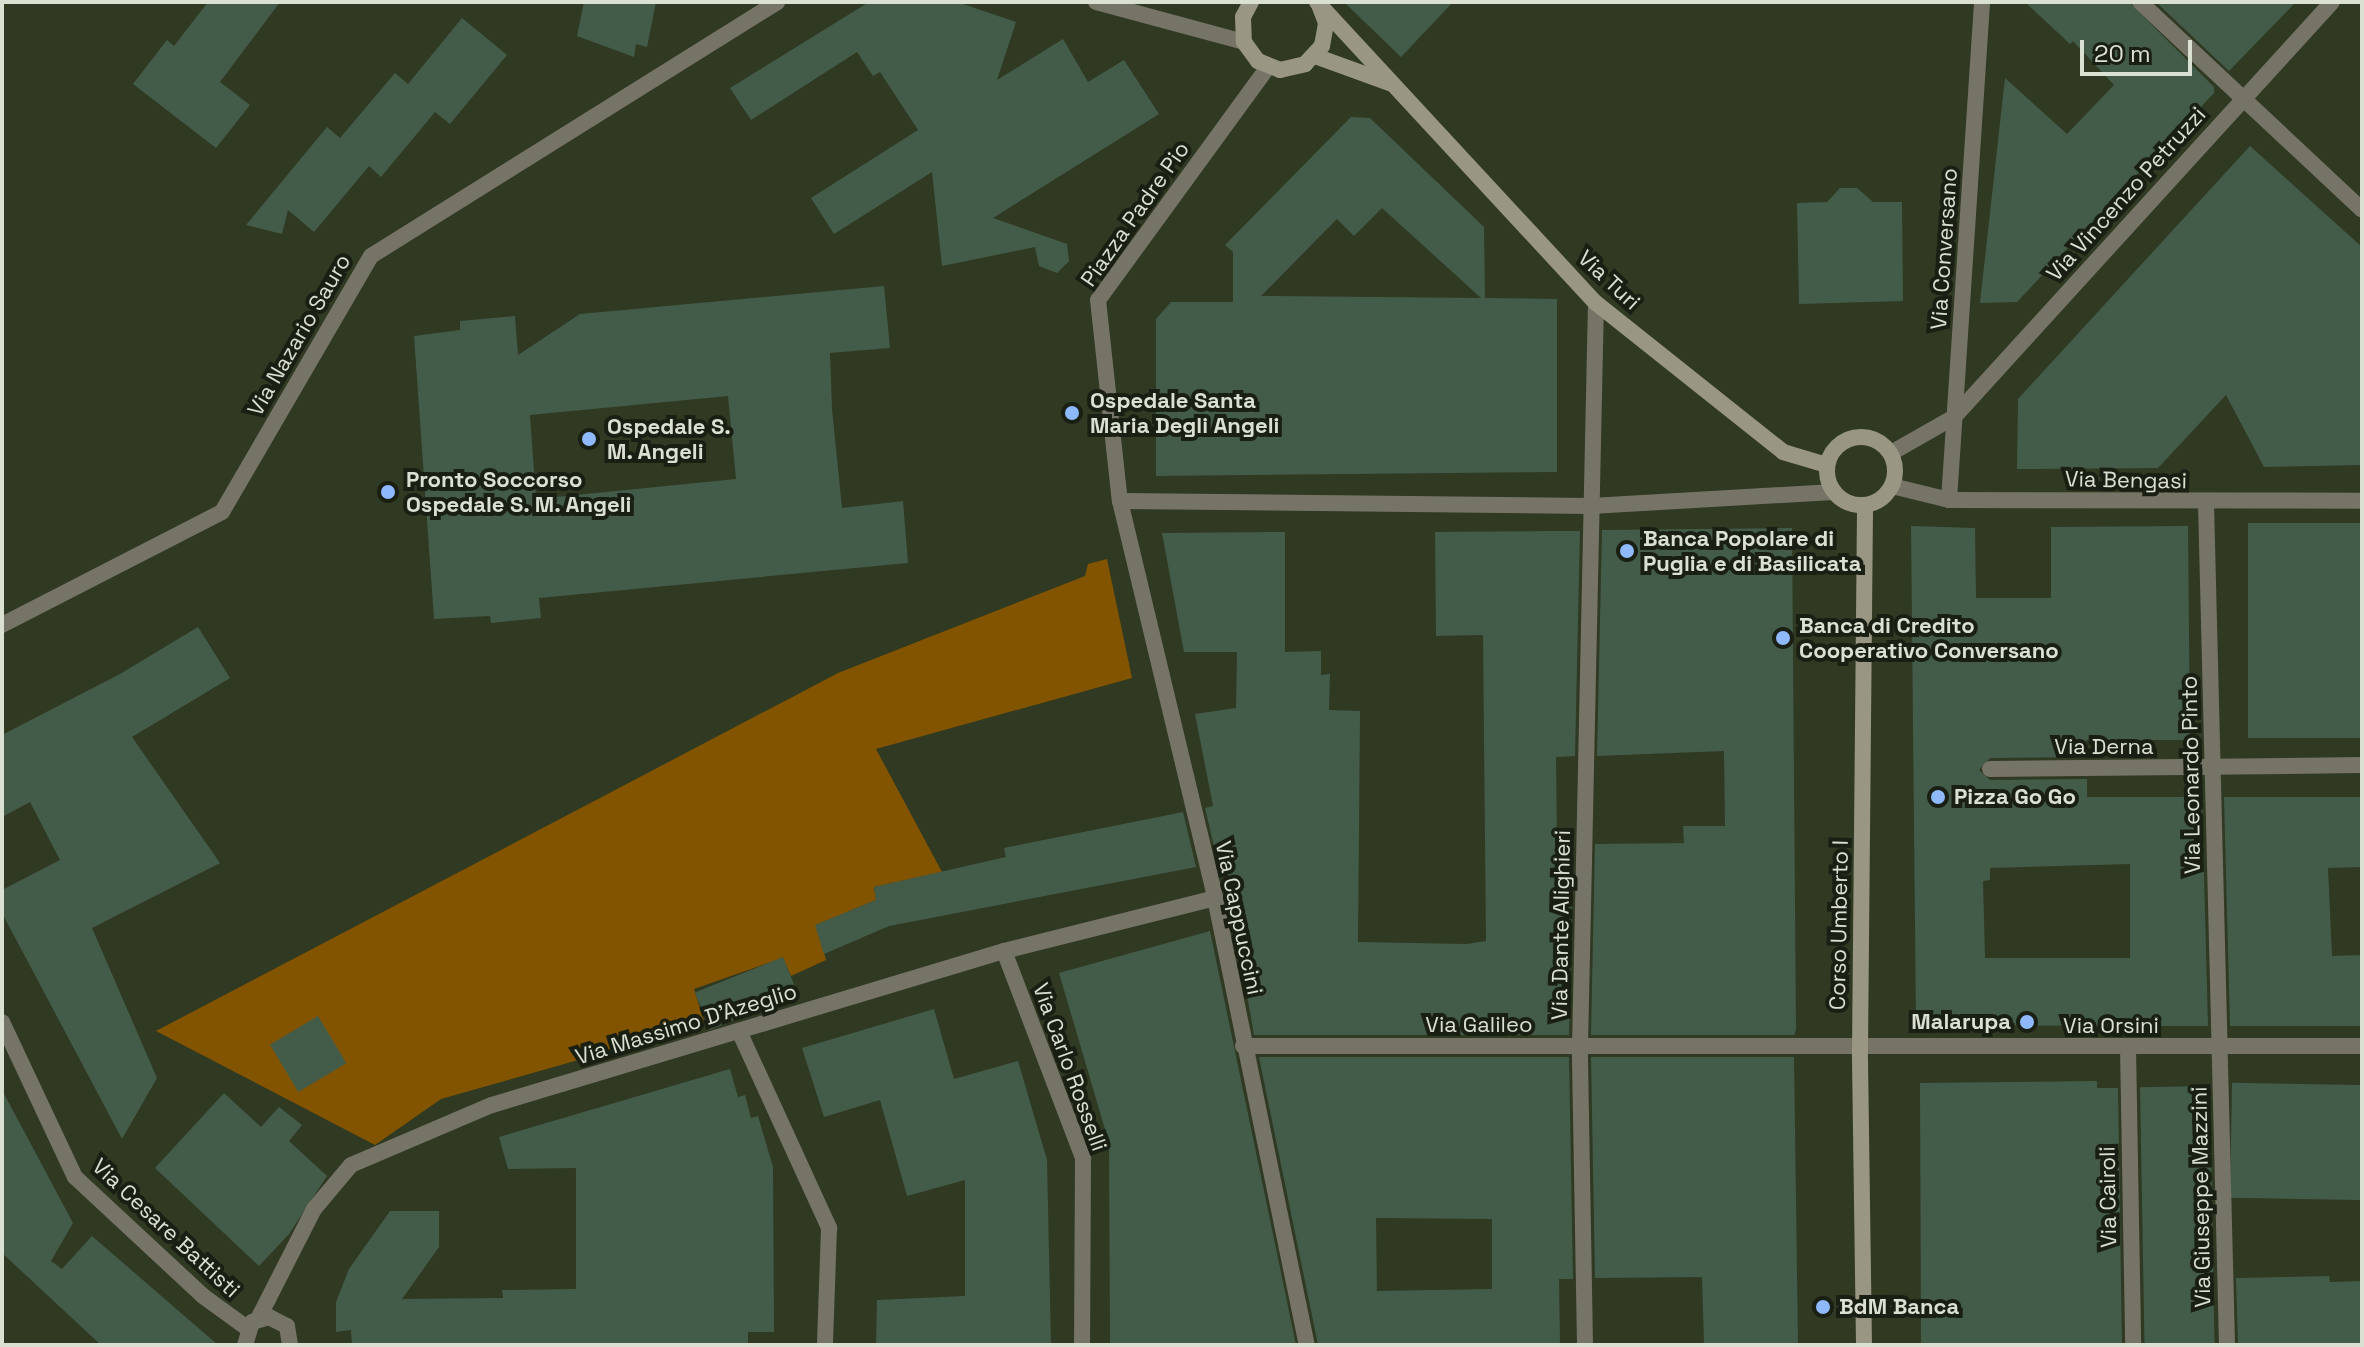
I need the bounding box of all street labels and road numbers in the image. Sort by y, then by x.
street label: Via Vincenzo Petruzzi [2041,101,2211,287]
street label: Piazza Padre Pio [1075,137,1195,291]
street label: Via Conversano [1925,167,1963,331]
street label: Via Turi [1572,245,1646,315]
street label: Via Nazario Sauro [242,249,356,421]
street label: Via Bengasi [2065,466,2187,494]
street label: Via Leonardo Pinto [2176,676,2206,874]
street label: Via Derna [2054,734,2154,760]
street label: Via Dante Alighieri [1546,830,1576,1020]
street label: Via Cappuccini [1210,839,1268,997]
street label: Corso Umberto I [1824,840,1854,1010]
street label: Via Massimo D'Azeglio [572,978,800,1070]
street label: Via Carlo Rosselli [1027,979,1113,1155]
street label: Via Galileo [1425,1012,1533,1038]
street label: Via Orsini [2063,1013,2159,1039]
street label: Via Giuseppe Mazzini [2186,1086,2216,1308]
street label: Via Cairoli [2094,1146,2122,1248]
street label: Via Cesare Battisti [87,1153,245,1303]

